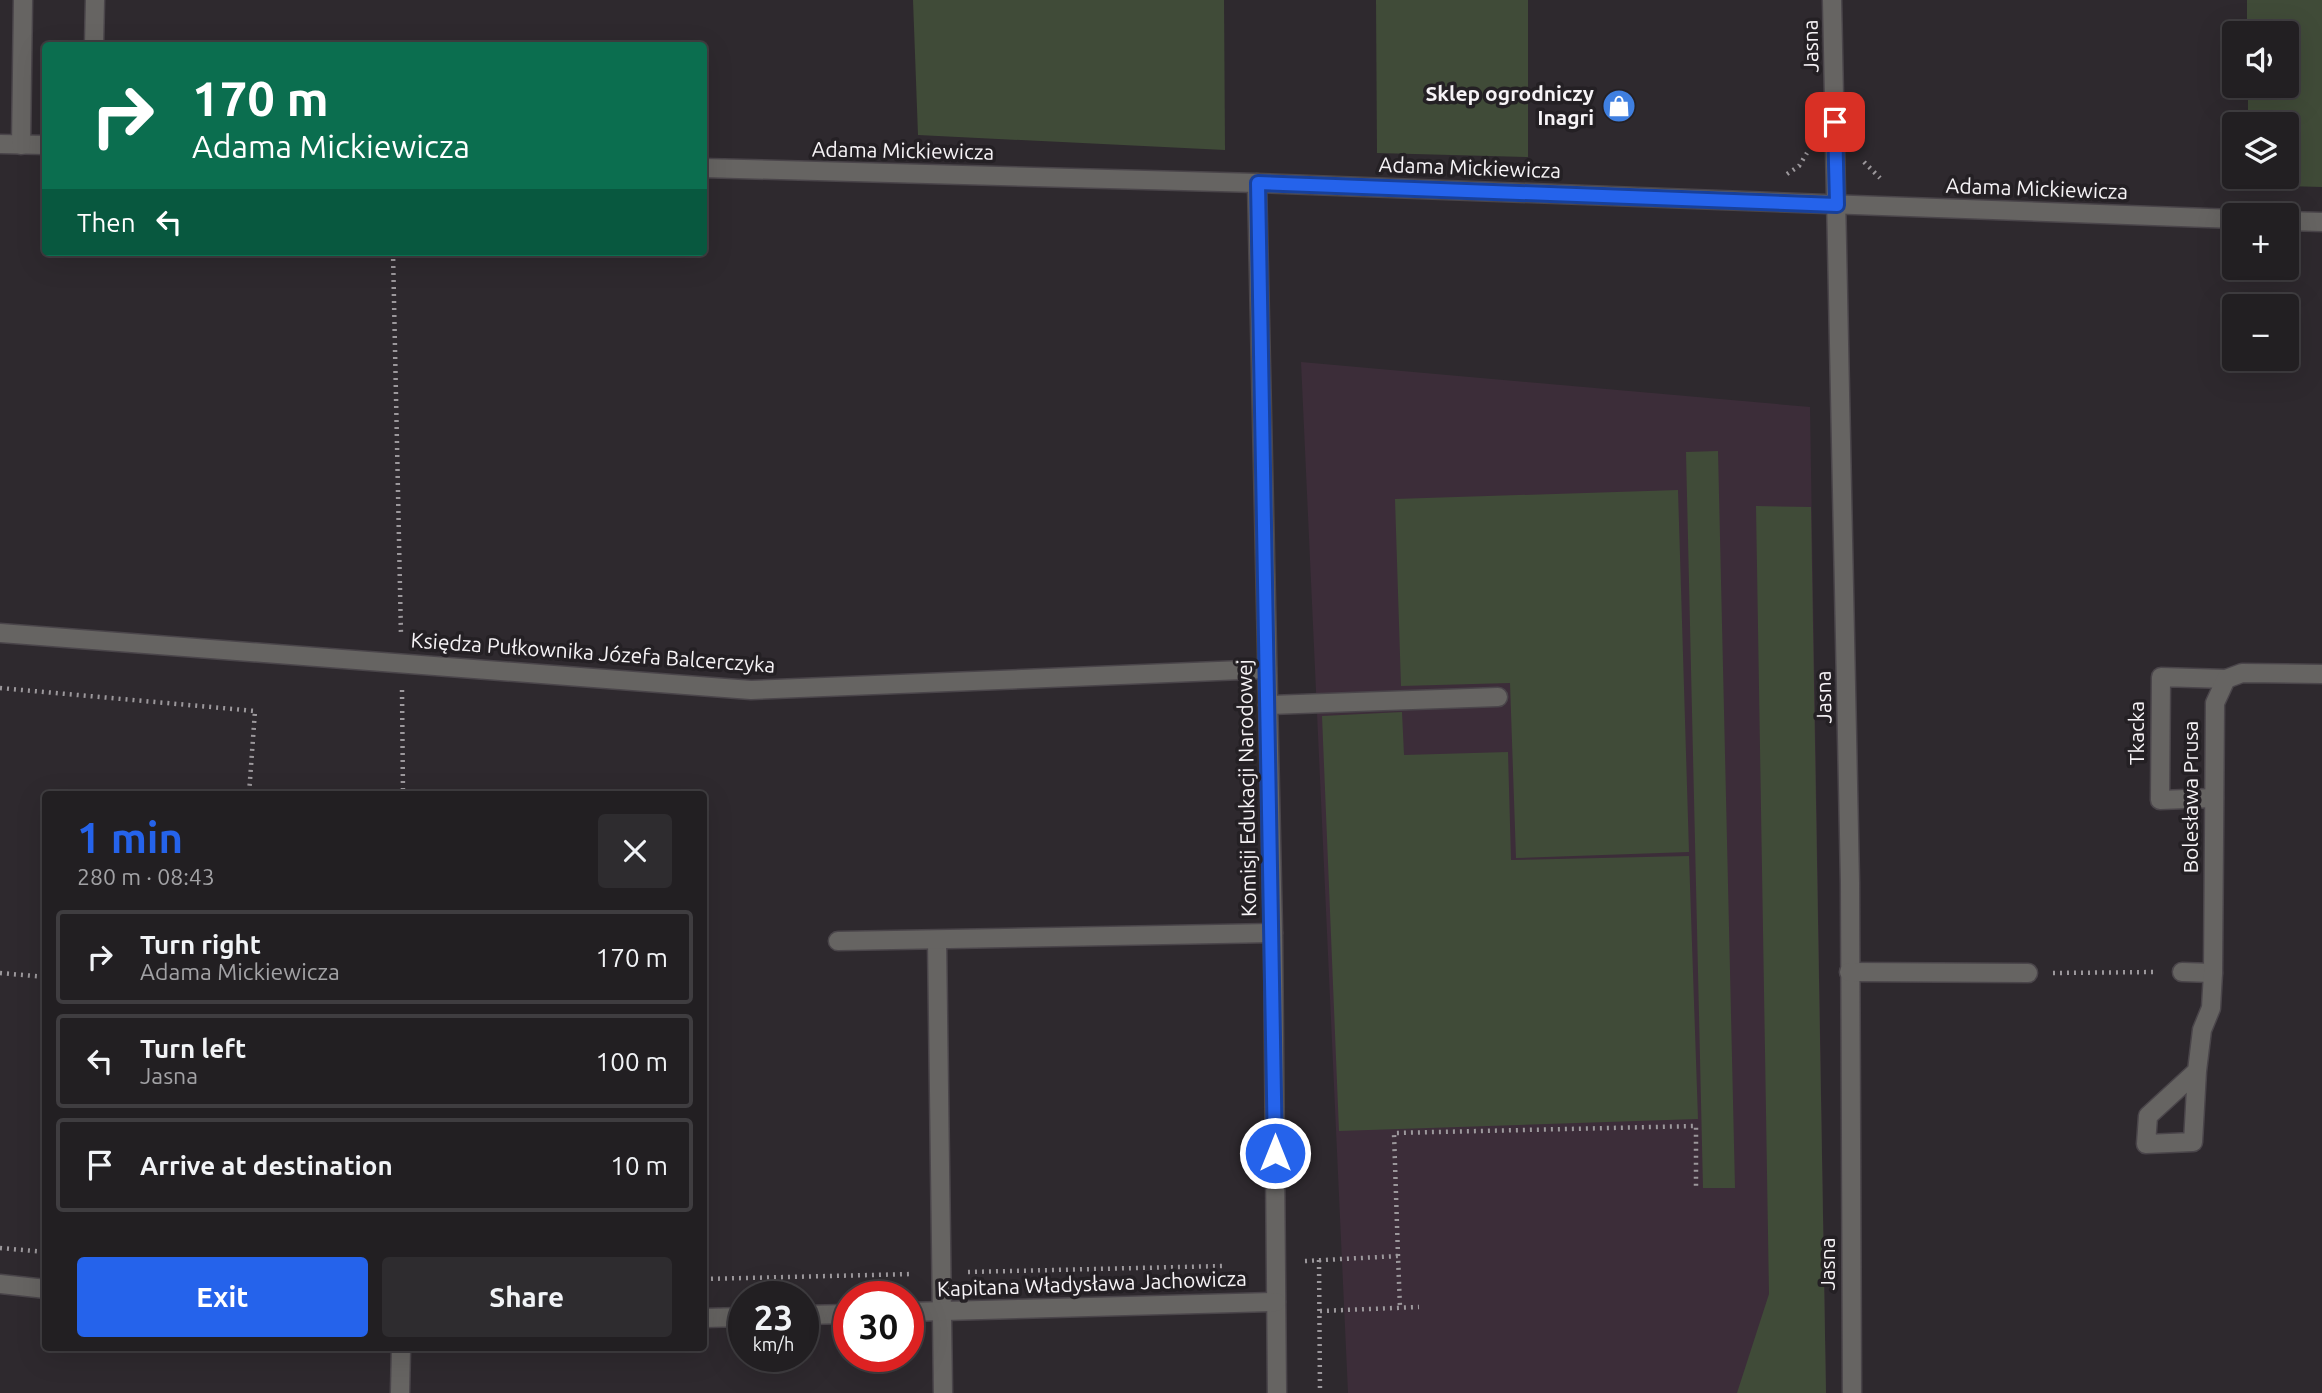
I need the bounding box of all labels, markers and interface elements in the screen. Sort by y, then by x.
street label: Jasna [1798,19,1822,73]
map controls [2222,21,2299,371]
button: sound [2222,21,2299,98]
icon: right [77,70,168,161]
text: 170 m [192,70,329,125]
place label: Sklep ogrodniczy Inagri [1425,81,1594,129]
shop icon: Sklep ogrodniczy Inagri [1600,87,1638,125]
pin [1805,92,1865,152]
icon: arrive [1816,103,1854,141]
button: layers [2222,112,2299,189]
text: Adama Mickiewicza [192,128,470,164]
street label: Adama Mickiewicza [812,136,994,164]
street label: Adama Mickiewicza [1378,152,1562,182]
street label: Adama Mickiewicza [1945,173,2129,203]
icon: left [150,203,188,241]
button: + [2222,203,2299,280]
text: Then [77,208,136,237]
button: − [2222,294,2299,371]
street label: Księdza Pułkownika Józefa Balcerczyka [410,627,776,677]
street label: Komisji Edukacji Narodowej [1232,659,1260,917]
street label: Jasna [1811,670,1835,724]
street label: Tkacka [2124,701,2148,765]
street label: Bolesława Prusa [2178,721,2202,873]
text: 1 min [77,814,183,861]
button: close [598,814,672,888]
text: 280 m · 08:43 [77,864,215,889]
text: Turn right [140,930,261,959]
icon: right [81,938,119,976]
text: 170 m [596,943,668,972]
text: Adama Mickiewicza [140,959,340,984]
text: Turn left [140,1034,246,1063]
icon: left [81,1042,119,1080]
text: 100 m [596,1047,668,1076]
text: Jasna [140,1063,198,1088]
position arrow [1238,1116,1312,1190]
icon: arrive [81,1146,119,1184]
text: Arrive at destination [140,1151,393,1180]
text: 10 m [610,1151,668,1180]
street label: Jasna [1815,1237,1839,1291]
button: Exit [77,1257,368,1337]
button: Share [382,1257,672,1337]
street label: Kapitana Władysława Jachowicza [937,1266,1247,1300]
speed limit sign: 30 [833,1281,924,1372]
text: 23 [754,1297,793,1337]
text: km/h [753,1334,794,1354]

